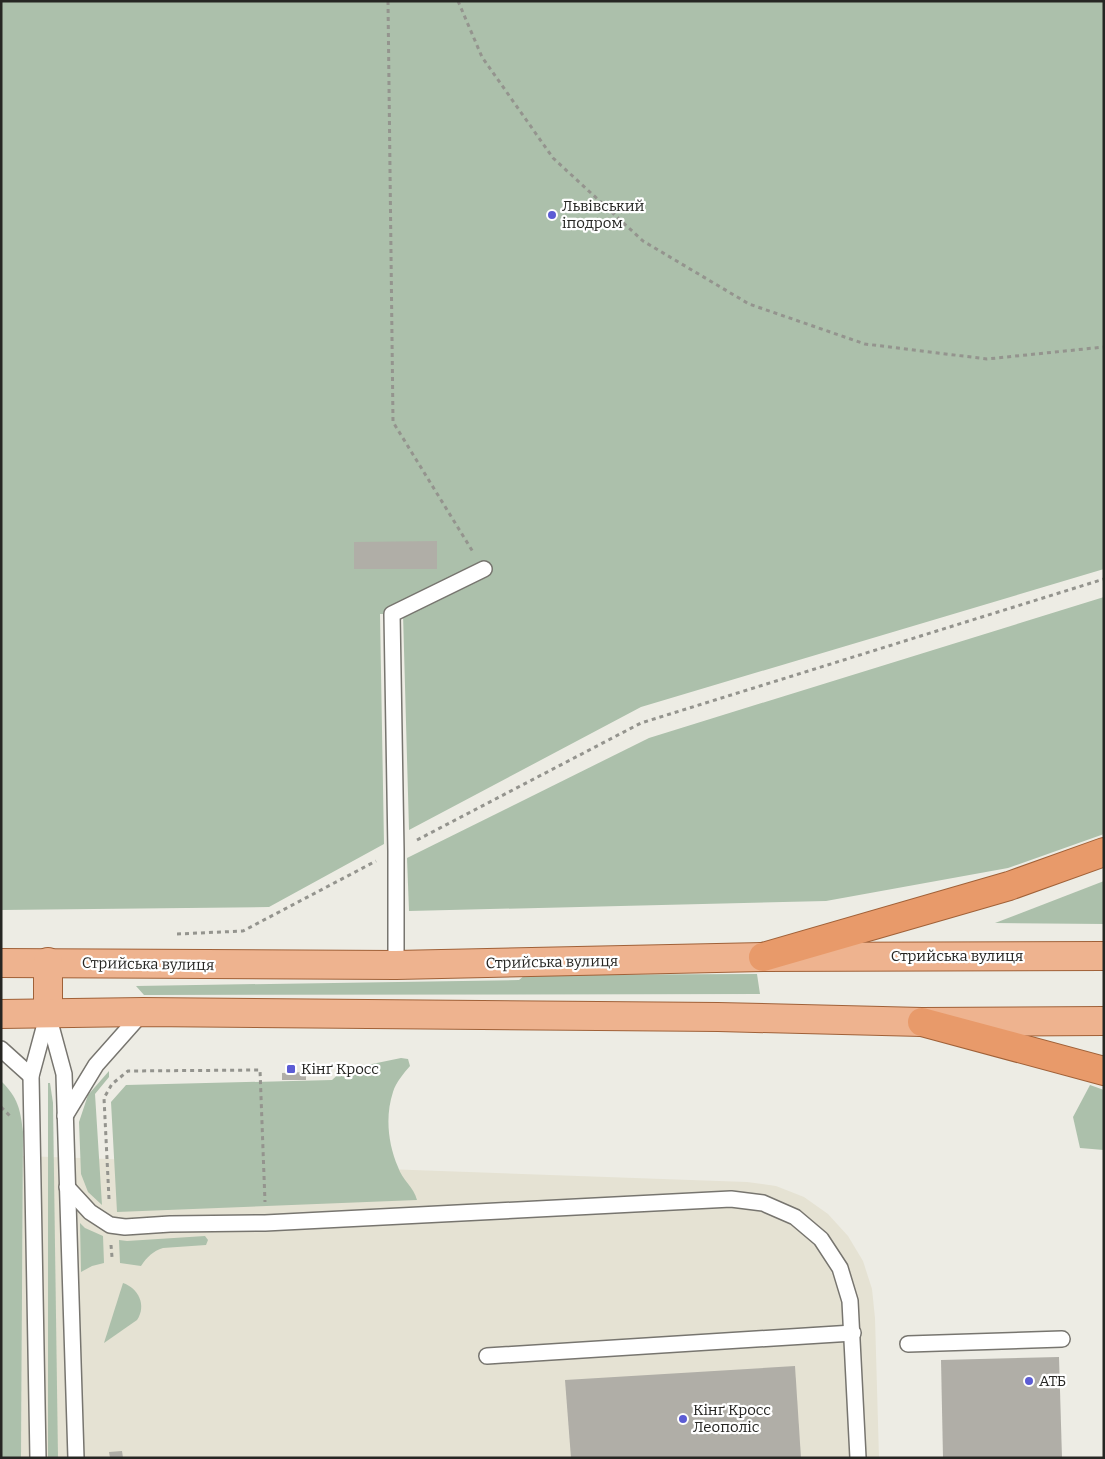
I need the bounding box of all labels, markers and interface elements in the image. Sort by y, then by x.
place label: Львівський іподром [562,197,645,232]
marker: Львівський іподром [546,209,558,221]
street label: Стрийська вулиця [891,947,1023,965]
street label: Стрийська вулиця [486,952,618,972]
street label: Стрийська вулиця [82,954,214,974]
place label: Кінґ Кросс [301,1060,379,1078]
marker: Кінґ Кросс [285,1063,297,1075]
place label: АТБ [1039,1372,1066,1390]
marker: АТБ [1023,1375,1035,1387]
place label: Кінґ Кросс Леополіс [693,1401,771,1436]
marker: Кінґ Кросс Леополіс [677,1413,689,1425]

